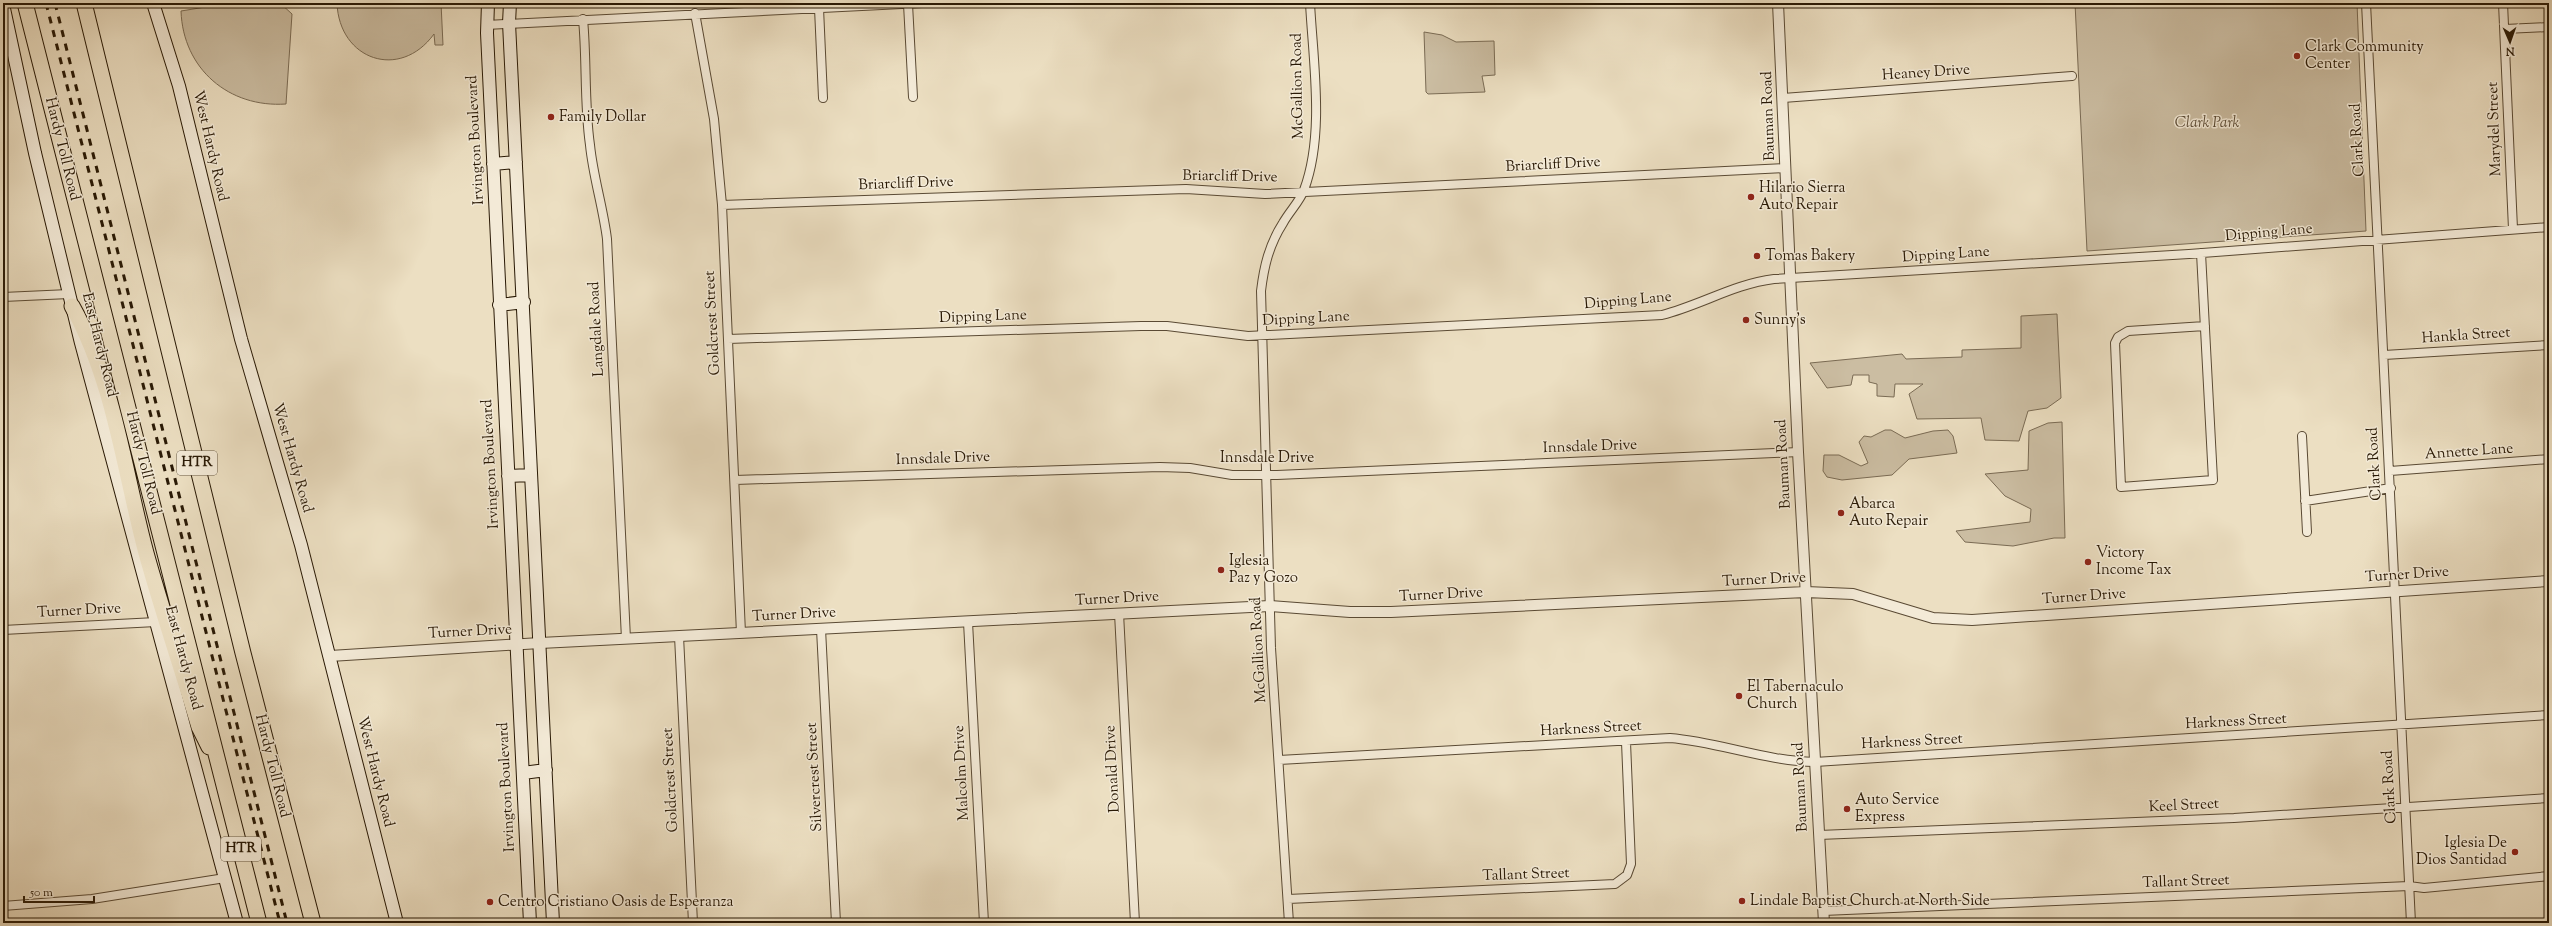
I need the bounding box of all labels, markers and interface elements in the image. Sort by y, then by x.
north arrow [2490,22,2530,62]
street label: McGallion Road [1287,32,1309,139]
place label: Clark Community Center [2305,37,2424,75]
text: N [2505,43,2516,59]
marker: Clark Community Center [2292,51,2302,61]
street label: Heaney Drive [1881,59,1971,87]
street label: Bauman Road [1757,70,1781,161]
street label: Irvington Boulevard [462,74,490,205]
street label: Marydel Street [2483,81,2507,177]
street label: West Hardy Road [187,88,233,204]
street label: Hardy Toll Road [39,95,85,203]
street label: Clark Road [2346,102,2370,177]
place label: Family Dollar [559,107,646,128]
marker: Family Dollar [546,112,556,122]
park label: Clark Park [2175,113,2239,134]
street label: Briarcliff Drive [1505,152,1601,178]
street label: Briarcliff Drive [1182,166,1278,188]
street label: Briarcliff Drive [858,172,954,196]
place label: Hilario Sierra Auto Repair [1759,178,1846,216]
marker: Hilario Sierra Auto Repair [1746,192,1756,202]
street label: Dipping Lane [2224,219,2314,247]
street label: Dipping Lane [1902,241,1990,269]
place label: Tomas Bakery [1765,246,1856,267]
marker: Tomas Bakery [1752,251,1762,261]
street label: Goldcrest Street [700,270,726,376]
street label: Langdale Road [584,280,610,377]
street label: Dipping Lane [1583,287,1673,315]
street label: East Hardy Road [76,290,122,400]
street label: Dipping Lane [939,305,1027,329]
street label: Dipping Lane [1262,306,1350,332]
place label: Sunny's [1754,310,1806,331]
marker: Sunny's [1741,315,1751,325]
street label: Hankla Street [2421,322,2511,350]
street label: Irvington Boulevard [477,398,505,529]
street label: West Hardy Road [266,401,318,516]
street label: Hardy Toll Road [120,409,166,517]
street label: Bauman Road [1771,418,1797,509]
street label: Clark Road [2363,426,2387,501]
street label: Innsdale Drive [1543,435,1637,459]
street label: Annette Lane [2424,438,2514,466]
street label: Innsdale Drive [896,447,990,471]
street label: Innsdale Drive [1220,448,1314,469]
road number: HTR [177,451,217,475]
place label: Abarca Auto Repair [1849,494,1928,532]
marker: Abarca Auto Repair [1836,508,1846,518]
place label: Victory Income Tax [2096,543,2171,581]
place label: Iglesia Paz y Gozo [1229,551,1298,589]
marker: Victory Income Tax [2083,557,2093,567]
street label: Turner Drive [2364,562,2450,588]
marker: Iglesia Paz y Gozo [1216,565,1226,575]
street label: Turner Drive [1721,567,1807,593]
street label: Turner Drive [1398,582,1484,608]
street label: Turner Drive [2041,584,2127,610]
street label: Turner Drive [1074,586,1160,612]
street label: McGallion Road [1246,596,1272,704]
street label: Turner Drive [36,598,122,624]
street label: Turner Drive [751,602,837,628]
street label: East Hardy Road [159,604,207,713]
street label: Turner Drive [427,619,513,645]
place label: El Tabernaculo Church [1747,677,1843,715]
marker: El Tabernaculo Church [1734,691,1744,701]
street label: Harkness Street [2185,709,2287,735]
street label: Hardy Toll Road [249,712,295,820]
street label: West Hardy Road [351,714,399,830]
street label: Harkness Street [1540,716,1642,742]
street label: Irvington Boulevard [493,721,521,852]
street label: Silvercrest Street [802,722,828,832]
street label: Malcolm Drive [949,725,975,821]
street label: Donald Drive [1100,725,1126,813]
street label: Goldcrest Street [658,727,684,833]
street label: Harkness Street [1861,729,1963,755]
street label: Bauman Road [1788,741,1814,832]
street label: Clark Road [2378,749,2402,824]
place label: Auto Service Express [1855,790,1939,828]
street label: Keel Street [2148,794,2220,818]
marker: Auto Service Express [1842,804,1852,814]
place label: Iglesia De Dios Santidad [2416,833,2508,871]
road number: HTR [221,837,261,861]
marker: Iglesia De Dios Santidad [2510,847,2520,857]
street label: Tallant Street [1482,863,1570,887]
street label: Tallant Street [2142,870,2230,894]
scale bar [24,878,94,904]
text: 50 m [29,884,53,902]
place label: Lindale Baptist Church at North Side [1750,891,1990,912]
place label: Centro Cristiano Oasis de Esperanza [498,892,733,913]
marker: Lindale Baptist Church at North Side [1737,896,1747,906]
marker: Centro Cristiano Oasis de Esperanza [485,897,495,907]

